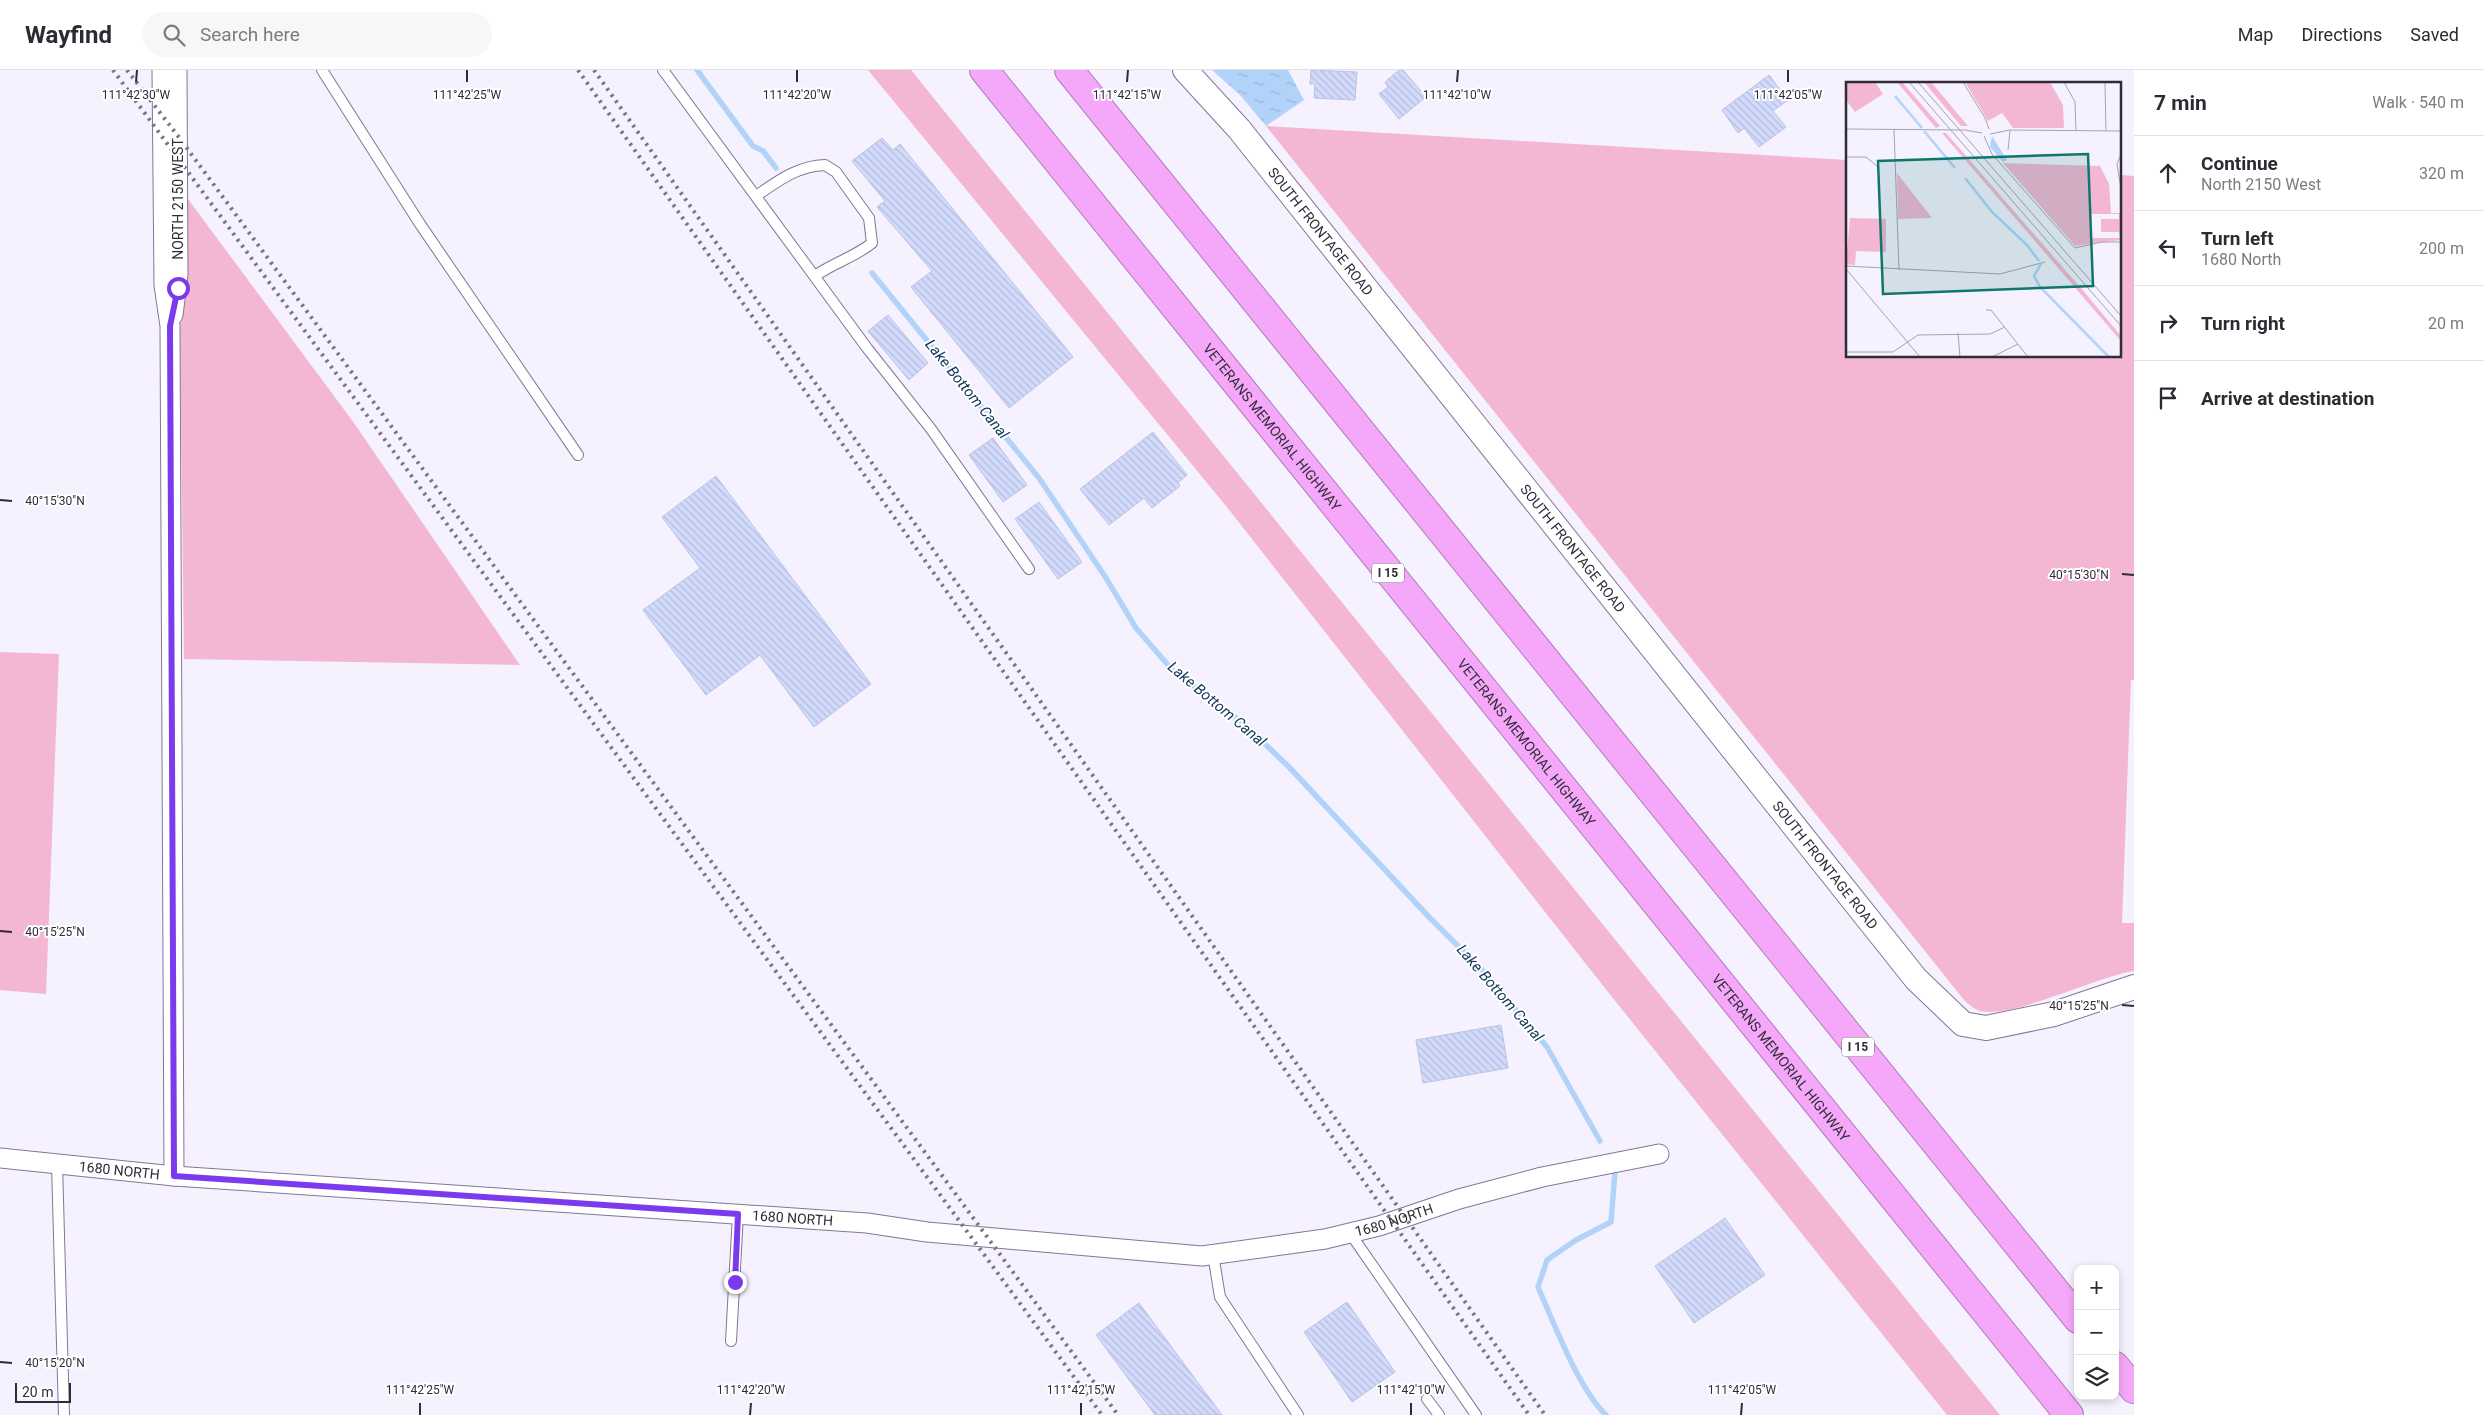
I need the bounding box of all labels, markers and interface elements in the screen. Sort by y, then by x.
search box [142,12,492,57]
text: Wayfind [25,21,112,49]
icon: search [160,21,188,49]
text: Search here [200,23,300,46]
text: Map [2238,24,2273,45]
text: Directions [2301,24,2382,45]
text: Saved [2410,24,2459,45]
inset map [1846,82,2122,358]
text: 111°42'30"W [102,88,170,102]
text: 111°42'25"W [433,88,501,102]
text: 111°42'20"W [763,88,831,102]
text: 111°42'15"W [1093,88,1161,102]
text: 111°42'10"W [1423,88,1491,102]
text: 111°42'05"W [1754,88,1822,102]
text: 7 min [2154,91,2207,115]
text: Walk · 540 m [2372,93,2464,112]
street label: NORTH 2150 WEST [170,138,186,260]
text: Continue [2201,152,2278,175]
icon: ahead [2154,159,2182,187]
street label: SOUTH FRONTAGE ROAD [1265,164,1376,299]
text: 320 m [2419,164,2464,183]
text: North 2150 West [2201,175,2321,194]
text: Turn left [2201,227,2274,250]
icon: left [2154,234,2182,262]
text: 200 m [2419,239,2464,258]
text: 1680 North [2201,250,2281,269]
route start [167,277,190,300]
icon: right [2154,309,2182,337]
text: Turn right [2201,312,2285,335]
text: 20 m [2428,314,2464,333]
water label: Lake Bottom Canal [921,336,1013,443]
street label: VETERANS MEMORIAL HIGHWAY [1200,340,1345,515]
icon: arrive [2154,384,2182,412]
text: Arrive at destination [2201,387,2374,410]
street label: SOUTH FRONTAGE ROAD [1517,481,1629,615]
text: 40°15'30"N [25,494,85,508]
road number: I 15 [1372,563,1404,582]
text: 40°15'30"N [2049,568,2109,582]
street label: VETERANS MEMORIAL HIGHWAY [1454,656,1599,830]
water label: Lake Bottom Canal [1164,658,1270,751]
street label: SOUTH FRONTAGE ROAD [1769,798,1881,932]
text: 40°15'25"N [25,925,85,939]
water label: Lake Bottom Canal [1453,941,1547,1046]
street label: VETERANS MEMORIAL HIGHWAY [1709,971,1853,1145]
text: 40°15'25"N [2049,999,2109,1013]
road number: I 15 [1842,1038,1874,1056]
street label: 1680 NORTH [78,1158,161,1182]
street label: 1680 NORTH [1353,1200,1435,1240]
street label: 1680 NORTH [752,1207,834,1229]
map controls [2074,1265,2119,1400]
button: + [2074,1265,2119,1310]
route end [724,1271,747,1294]
button: − [2074,1310,2119,1355]
button: layers [2074,1355,2119,1400]
text: 40°15'20"N [25,1356,85,1370]
scale bar [15,1380,71,1403]
text: 111°42'25"W [386,1383,454,1397]
text: 111°42'20"W [717,1383,785,1397]
text: 111°42'15"W [1047,1383,1115,1397]
text: 111°42'10"W [1377,1383,1445,1397]
text: 111°42'05"W [1708,1383,1776,1397]
text: 20 m [22,1384,54,1400]

